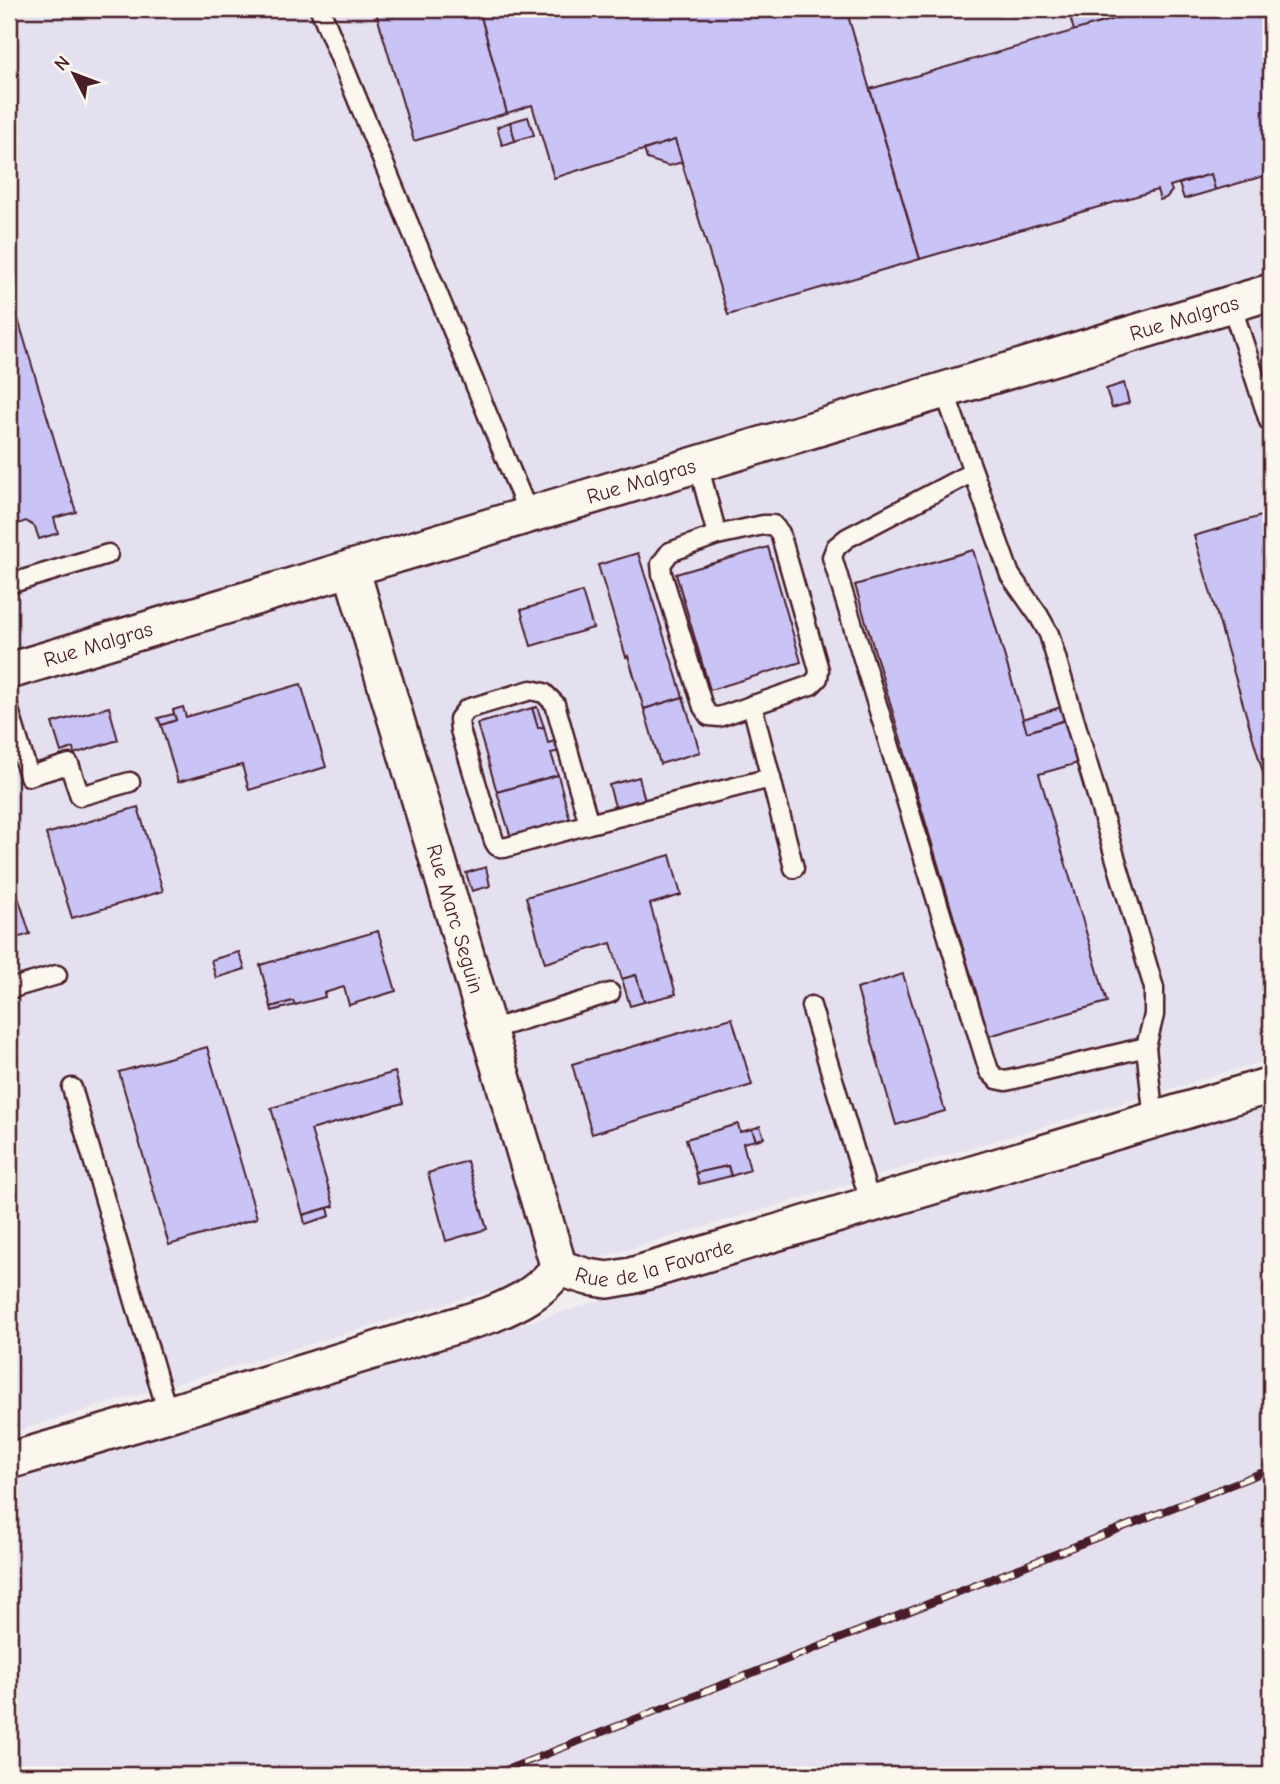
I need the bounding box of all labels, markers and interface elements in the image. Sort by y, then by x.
north arrow [38,38,108,108]
text: N [50,51,74,75]
street label: Rue Malgras [1127,290,1242,346]
street label: Rue Malgras [584,453,698,509]
street label: Rue Malgras [41,617,155,672]
street label: Rue Marc Seguin [422,841,489,996]
street label: Rue de la Favarde [572,1234,736,1292]

